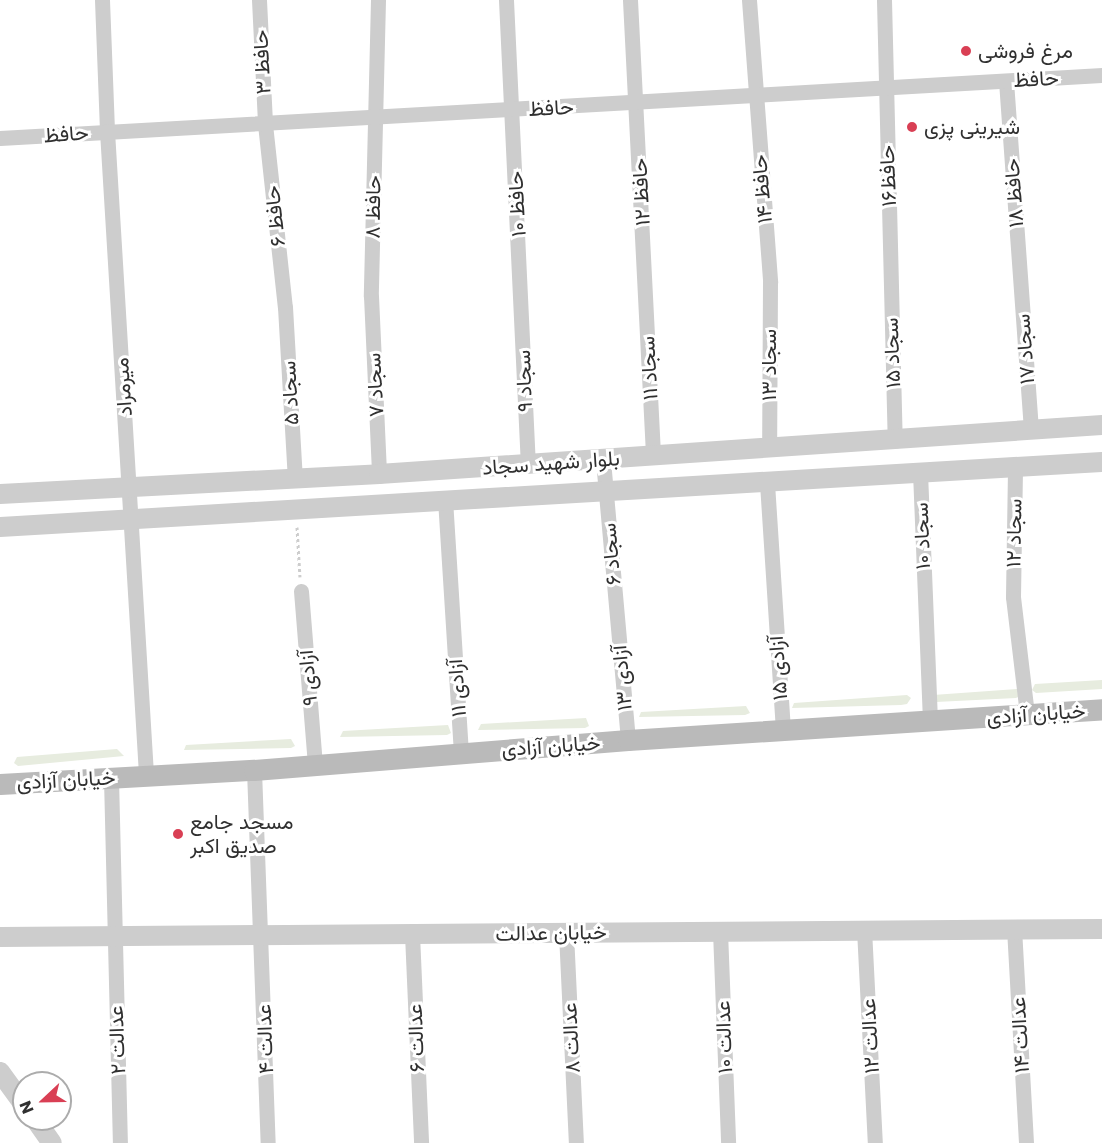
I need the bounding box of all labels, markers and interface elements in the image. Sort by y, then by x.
street label: حافظ ۳ [248,29,276,95]
place label: مرغ فروشی [978,38,1073,64]
marker: مرغ فروشی [959,44,973,58]
street label: حافظ [1013,65,1059,93]
street label: حافظ [528,94,574,122]
place label: شیرینی پزی [924,114,1020,140]
street label: حافظ [43,120,89,148]
marker: شیرینی پزی [905,120,919,134]
street label: حافظ۱۶ [874,145,902,207]
street label: حافظ ۱۴ [746,154,778,224]
street label: حافظ ۱۲ [627,157,655,227]
street label: حافظ ۱۸ [999,158,1029,228]
street label: حافظ ۱۰ [503,171,531,237]
street label: حافظ ۸ [360,175,386,239]
street label: حافظ ۶ [259,184,291,248]
street label: سجاد ۱۷ [1010,313,1040,385]
street label: سجاد ۱۵ [878,317,906,389]
street label: سجاد ۱۳ [756,329,782,401]
street label: سجاد ۱۱ [635,335,663,401]
street label: سجاد ۹ [510,350,538,412]
street label: سجاد ۷ [361,352,389,418]
street label: میرمراد [108,357,138,417]
street label: سجاد ۵ [276,360,304,426]
street label: بلوار شهید سجاد [481,446,621,480]
street label: سجاد ۱۲ [1001,498,1027,568]
street label: سجاد ۱۰ [908,502,936,570]
street label: سجاد ۶ [596,522,626,586]
street label: آزادی ۱۵ [763,635,793,701]
street label: آزادی ۱۳ [607,644,637,712]
street label: آزادی ۹ [293,649,323,707]
street label: آزادی ۱۱ [442,658,472,718]
street label: خیابان آزادی [986,698,1086,730]
street label: خیابان آزادی [501,730,601,762]
street label: خیابان آزادی [16,765,116,795]
place label: مسجد جامع صدیق اکبر [190,809,293,859]
marker: مسجد جامع صدیق اکبر [171,827,185,841]
street label: خیابان عدالت [495,919,607,947]
street label: عدالت ۱۴ [1005,996,1035,1074]
street label: عدالت ۱۲ [855,998,885,1074]
street label: عدالت ۱۰ [710,1000,738,1074]
street label: عدالت ۸ [557,1002,585,1074]
street label: عدالت ۶ [402,1003,430,1073]
street label: عدالت ۴ [251,1004,279,1074]
street label: عدالت ۲ [103,1005,131,1075]
north arrow [12,1071,72,1131]
text: N [14,1097,40,1117]

